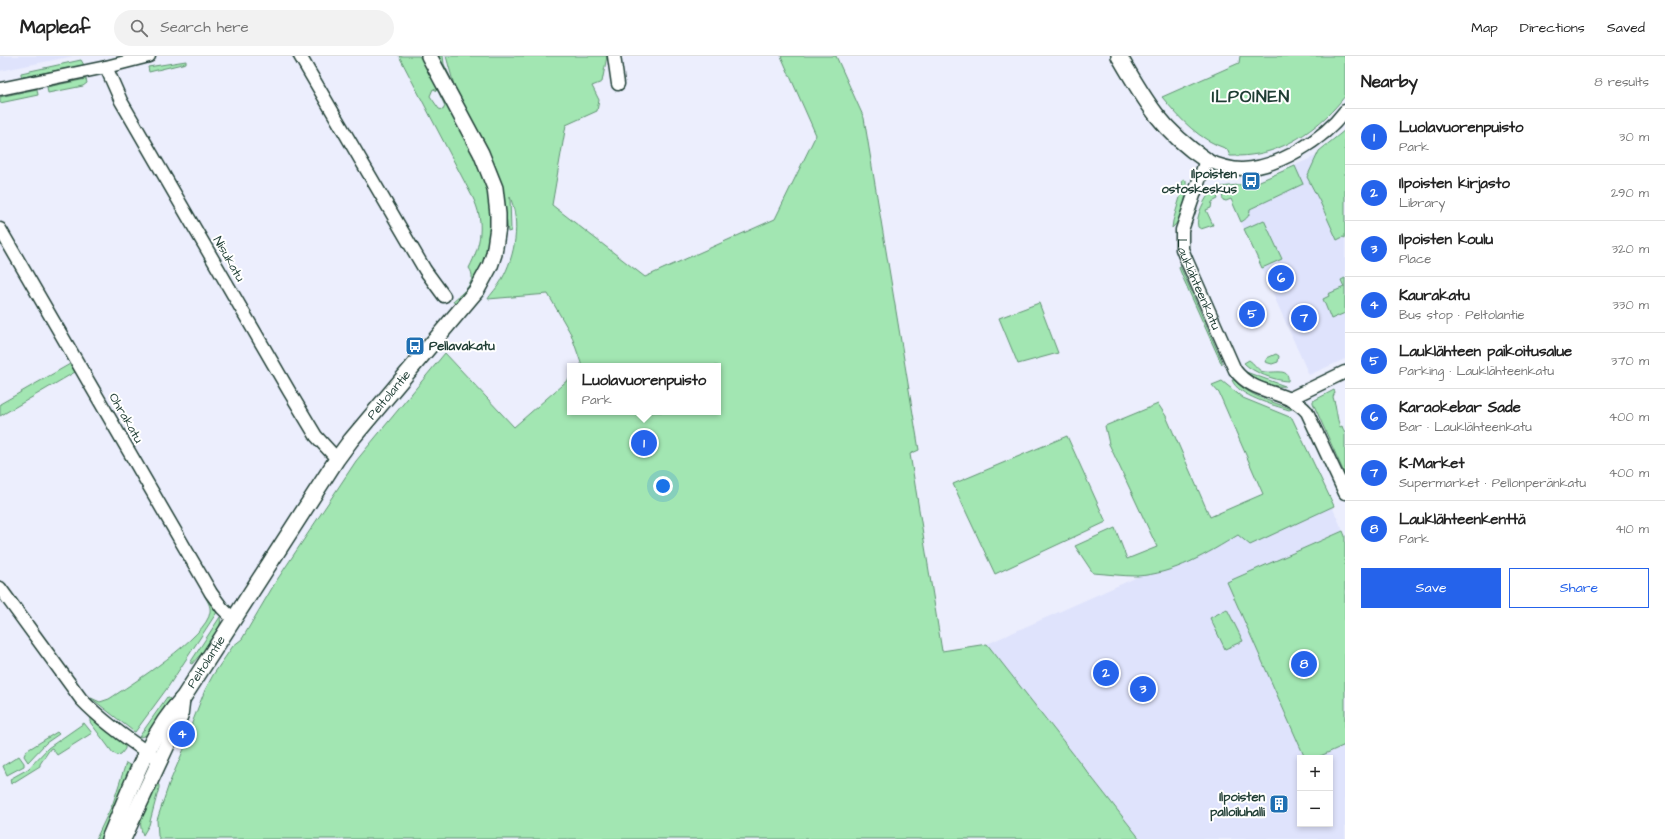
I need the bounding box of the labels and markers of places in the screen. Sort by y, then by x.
place label: Ilpoisten ostoskeskus [1161,165,1237,198]
bus stop icon: Ilpoisten ostoskeskus [1240,170,1262,192]
pin: 6 [1268,263,1294,293]
pin: 5 [1239,299,1265,329]
pin: 7 [1291,303,1317,333]
bus stop icon: Pellavakatu [404,335,426,357]
place label: Pellavakatu [429,337,495,355]
pin: 1 [631,428,657,458]
pin: 8 [1291,649,1317,679]
pin: 2 [1093,658,1119,688]
pin: 3 [1130,674,1156,704]
pin: 4 [169,719,195,749]
place label: Ilpoisten palloiluhalli [1210,788,1266,822]
building icon: Ilpoisten palloiluhalli [1268,793,1290,815]

